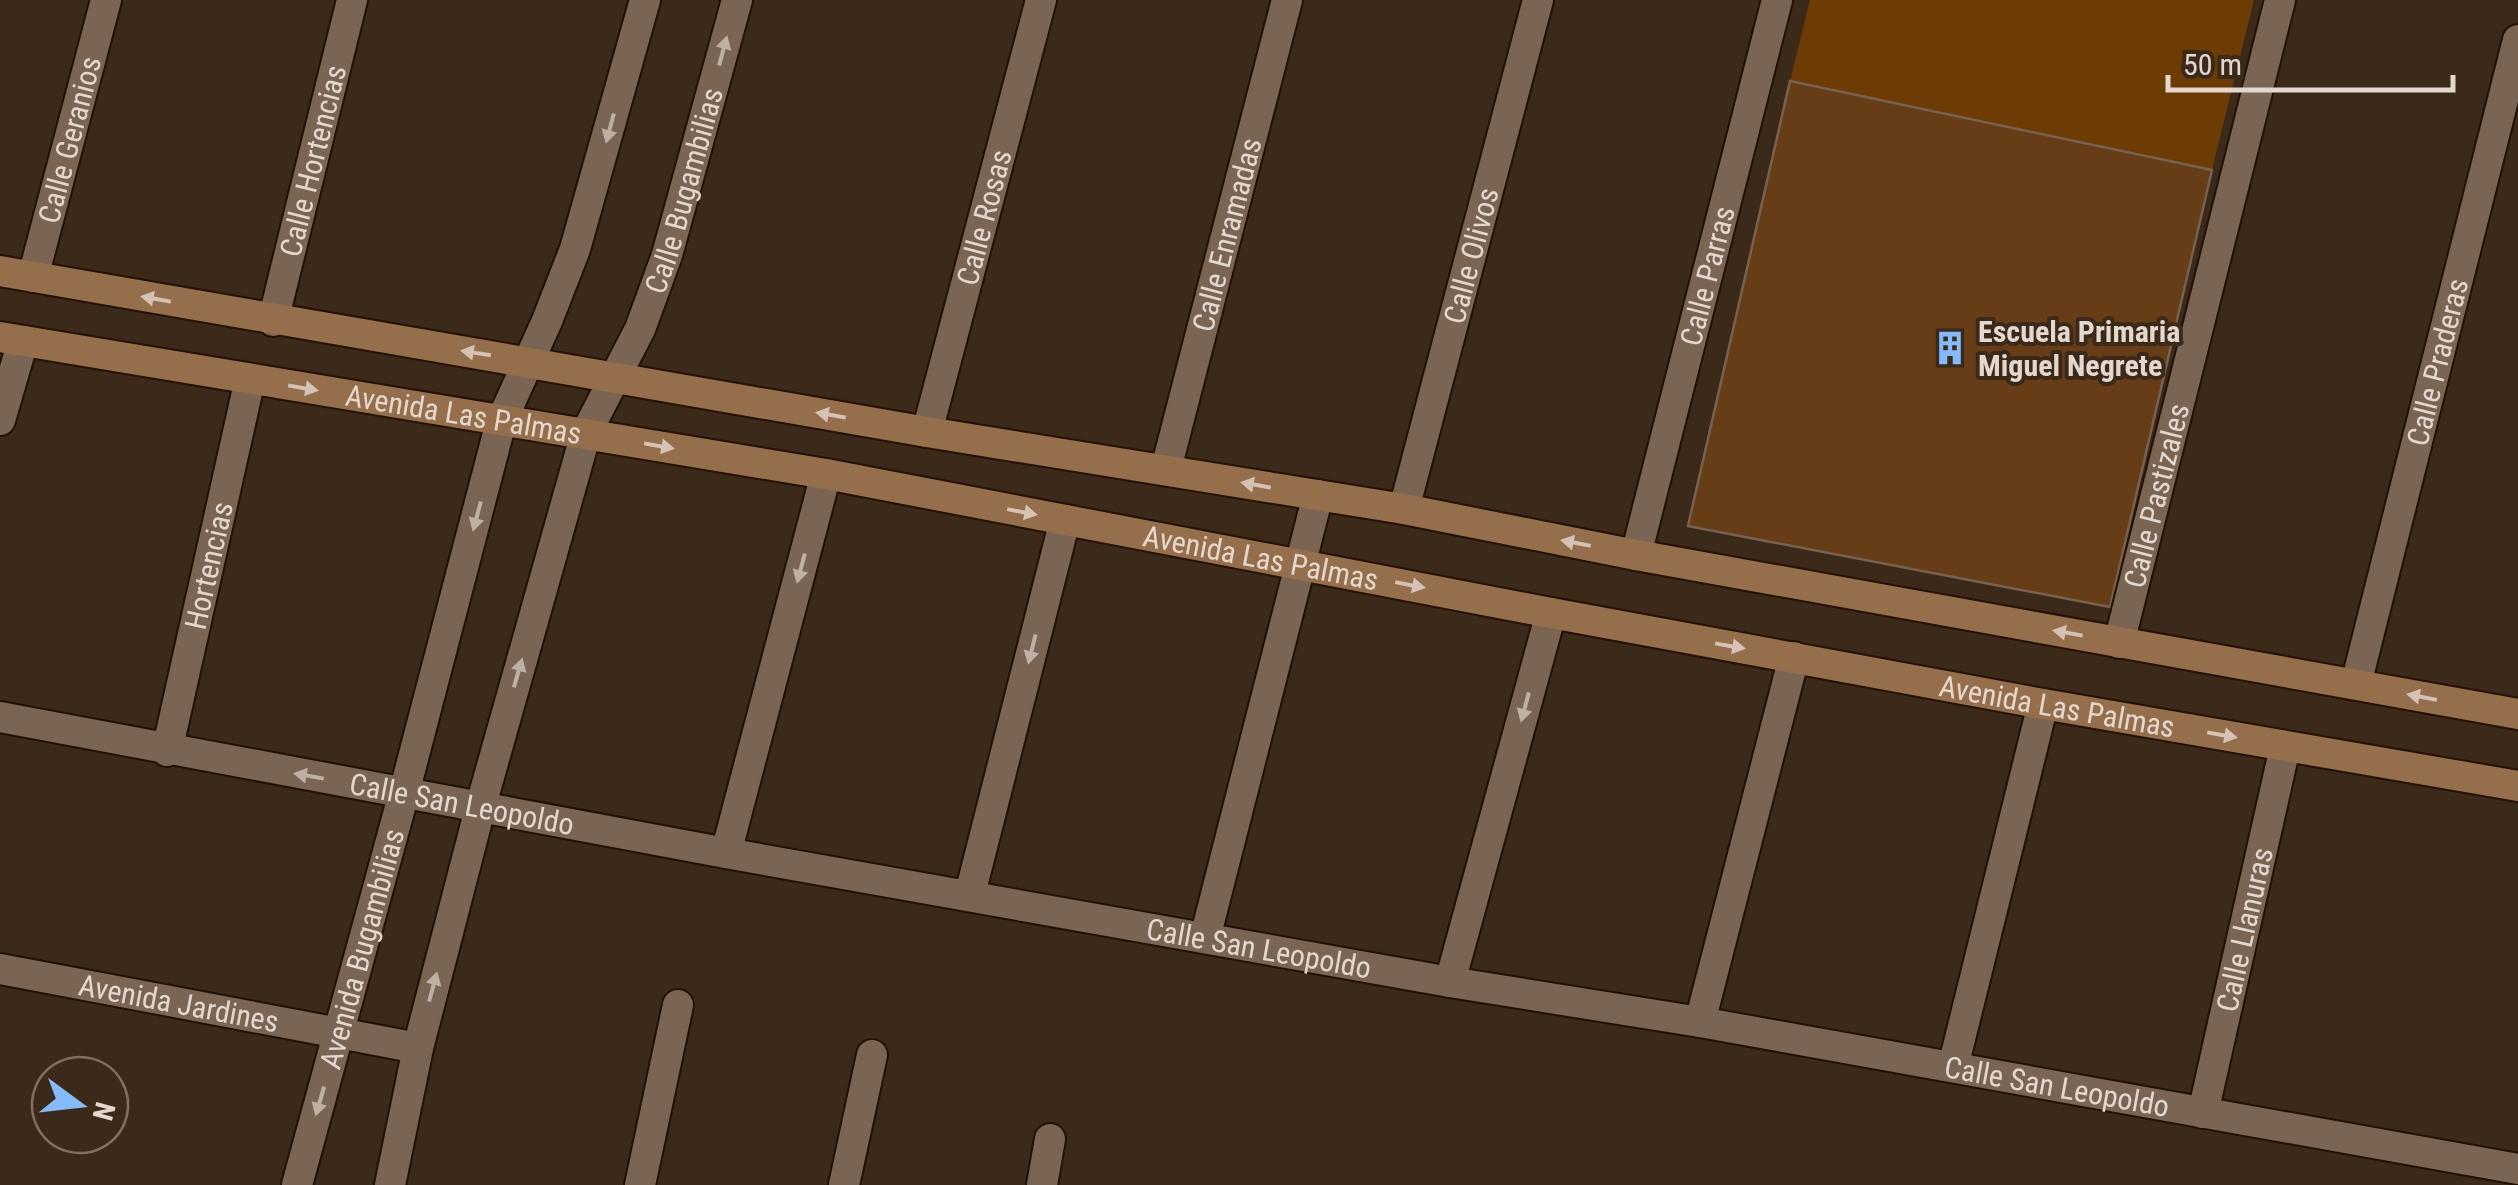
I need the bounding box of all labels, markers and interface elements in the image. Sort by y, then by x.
scale bar [2168,30,2453,92]
one-way arrow [715,36,731,67]
text: 50 m [2183,47,2242,82]
street label: Calle Geranios [30,53,108,227]
street label: Calle Hortencias [272,61,353,260]
street label: Calle Bugambilias [637,84,730,298]
one-way arrow [602,113,618,144]
street label: Calle Enramadas [1185,134,1268,335]
street label: Calle Rosas [949,146,1018,289]
street label: Calle Olivos [1436,184,1505,327]
street label: Calle Parras [1672,202,1741,349]
street label: Calle Praderas [2399,275,2475,449]
one-way arrow [139,291,171,306]
place label: Escuela Primaria Miguel Negrete [1978,314,2180,383]
building icon: Escuela Primaria Miguel Negrete [1931,329,1969,367]
one-way arrow [460,345,491,360]
street label: Avenida Las Palmas [343,377,584,451]
one-way arrow [288,381,320,396]
street label: Calle Pastizales [2116,400,2196,591]
one-way arrow [815,407,846,422]
one-way arrow [643,439,675,454]
one-way arrow [1240,477,1272,492]
street label: Hortencias [177,498,240,633]
one-way arrow [468,501,484,532]
one-way arrow [1007,505,1038,520]
street label: Avenida Las Palmas [1140,518,1381,597]
one-way arrow [1560,534,1591,550]
one-way arrow [792,553,808,584]
one-way arrow [1395,578,1426,594]
one-way arrow [2052,625,2083,640]
one-way arrow [1024,634,1039,665]
one-way arrow [1715,639,1746,654]
one-way arrow [511,658,526,688]
street label: Avenida Las Palmas [1936,668,2177,744]
one-way arrow [2406,688,2437,704]
one-way arrow [1517,692,1533,723]
one-way arrow [2206,728,2238,743]
street label: Calle San Leopoldo [347,765,577,842]
one-way arrow [292,768,324,783]
street label: Avenida Bugambilias [312,825,411,1072]
street label: Calle Llanuras [2209,844,2279,1015]
street label: Calle San Leopoldo [1144,911,1374,985]
street label: Avenida Jardines [76,967,282,1039]
one-way arrow [426,971,442,1002]
street label: Calle San Leopoldo [1942,1049,2172,1124]
north arrow [30,1055,130,1155]
one-way arrow [312,1086,327,1117]
text: N [86,1099,122,1124]

